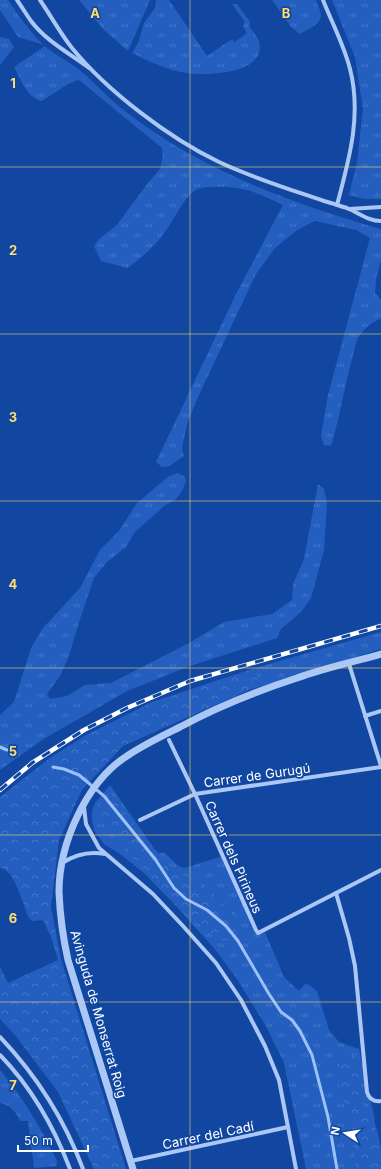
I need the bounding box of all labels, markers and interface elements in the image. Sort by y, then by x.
text: A [90,5,100,21]
text: B [282,5,291,21]
text: 1 [10,75,16,91]
text: 2 [9,242,17,258]
text: 3 [9,409,17,425]
text: 4 [9,576,18,592]
text: 5 [9,743,17,759]
street label: Carrer de Gurugú [203,760,311,790]
street label: Carrer dels Pirineus [202,798,266,916]
text: 6 [9,910,17,926]
street label: Avinguda de Monserrat Roig [67,928,131,1100]
text: 7 [9,1077,17,1093]
north arrow [325,1113,365,1153]
street label: Carrer del Cadí [161,1117,256,1152]
text: N [327,1125,343,1136]
scale bar [18,1127,88,1153]
text: 50 m [24,1133,53,1148]

